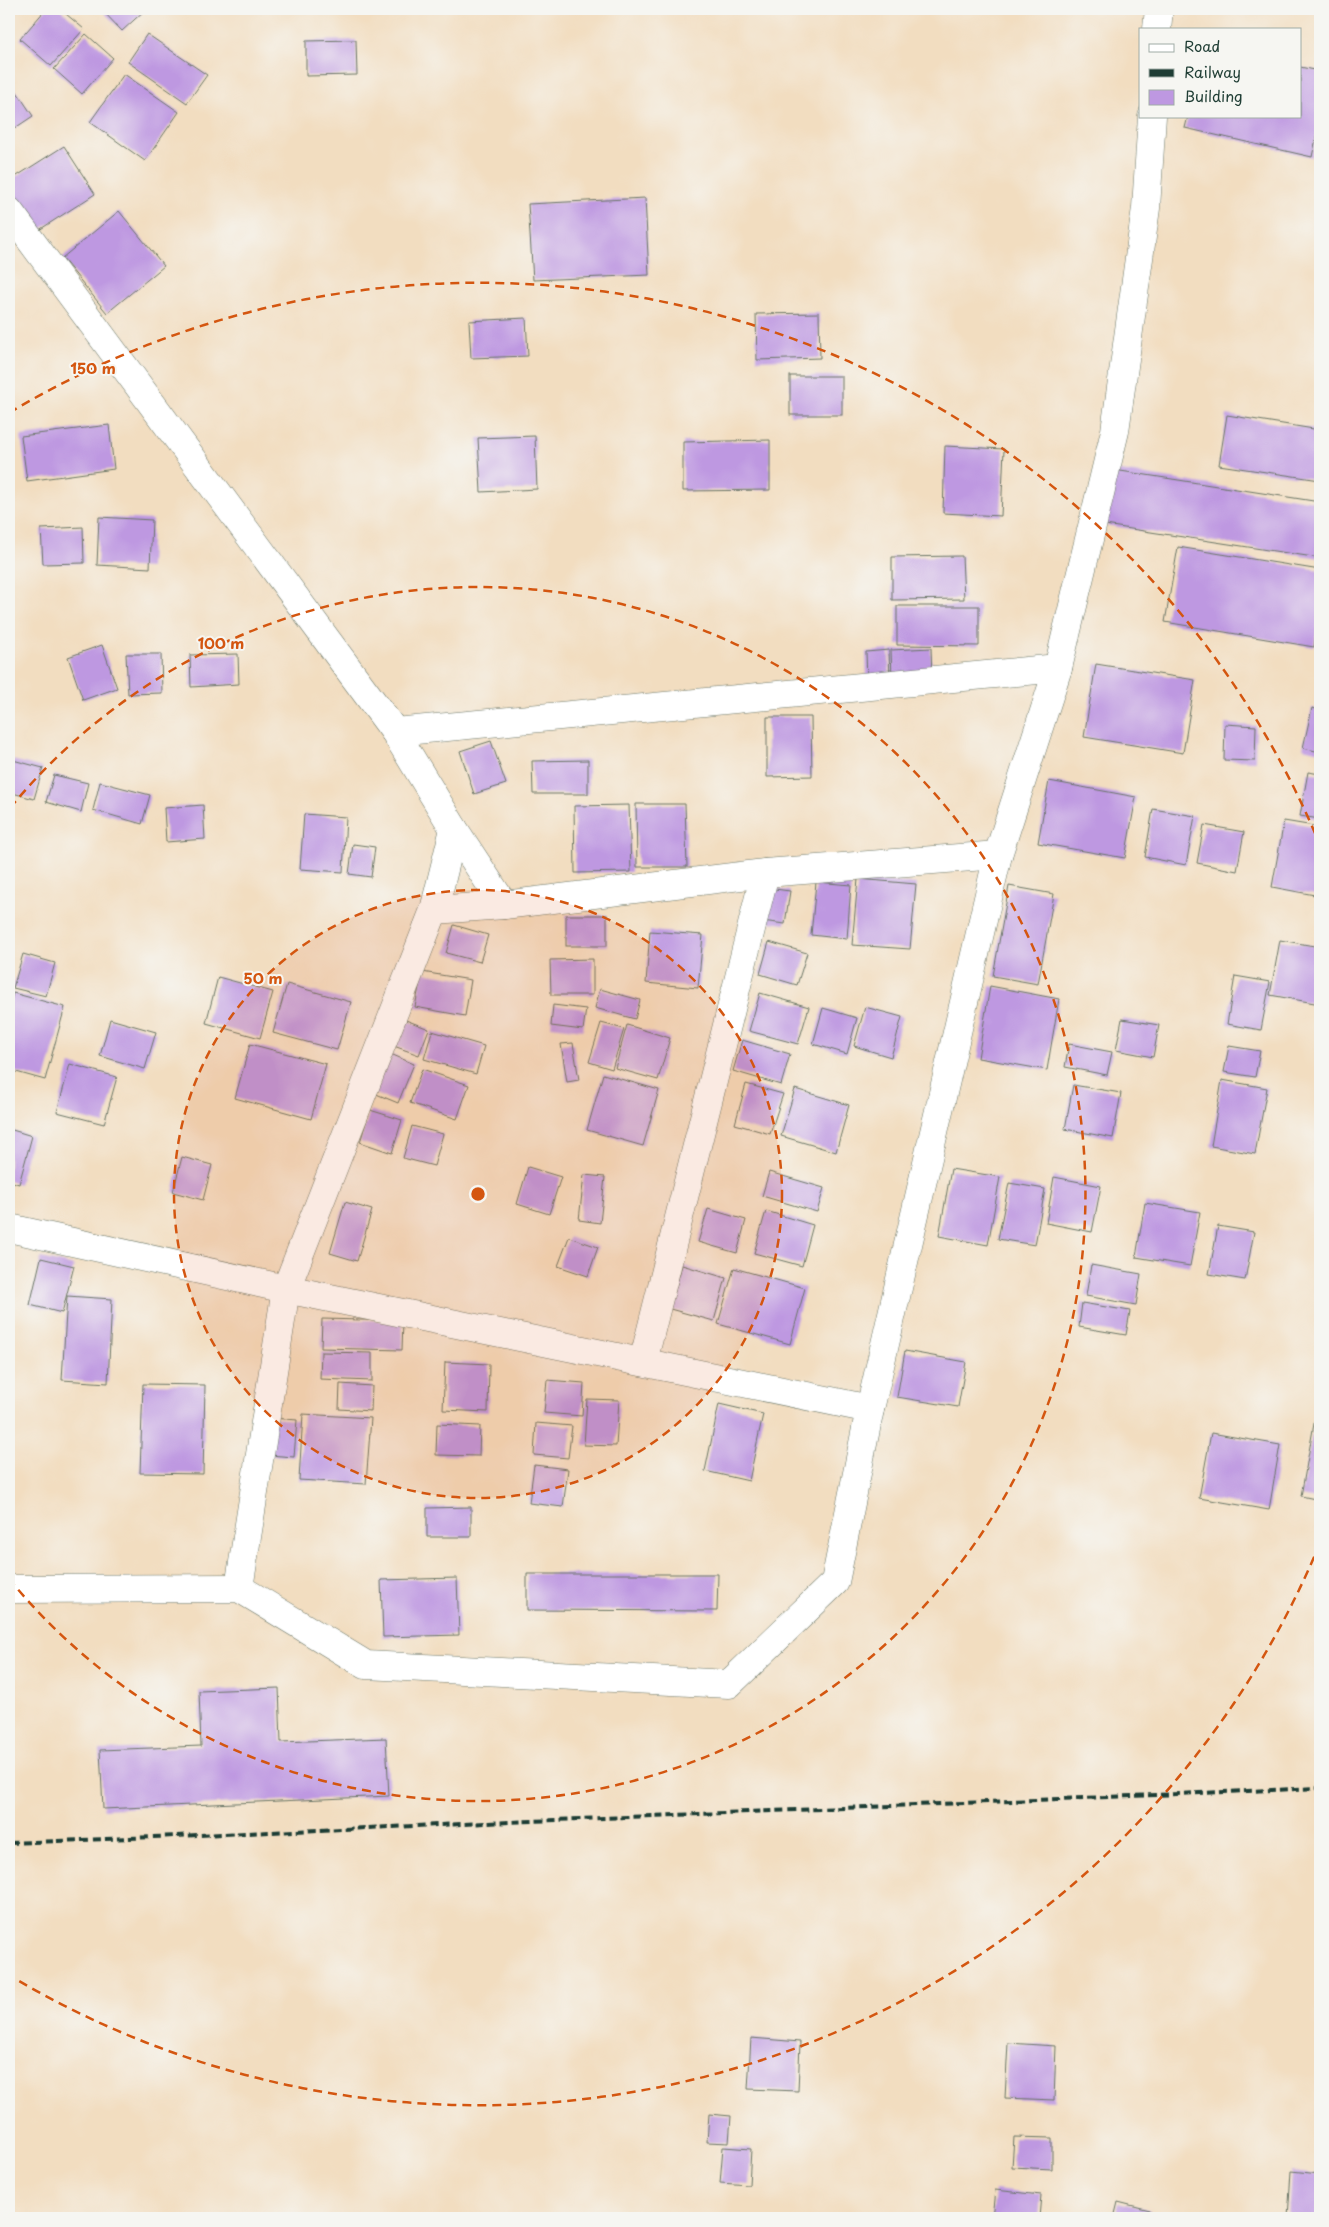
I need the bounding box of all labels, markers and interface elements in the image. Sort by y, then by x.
legend [1139,28,1302,118]
text: Road [1184,34,1220,57]
text: Railway [1184,60,1241,83]
text: Building [1184,84,1243,107]
text: 150 m [70,356,116,379]
text: 100 m [198,631,244,654]
text: 50 m [244,966,282,989]
centre of rings [469,1185,487,1203]

